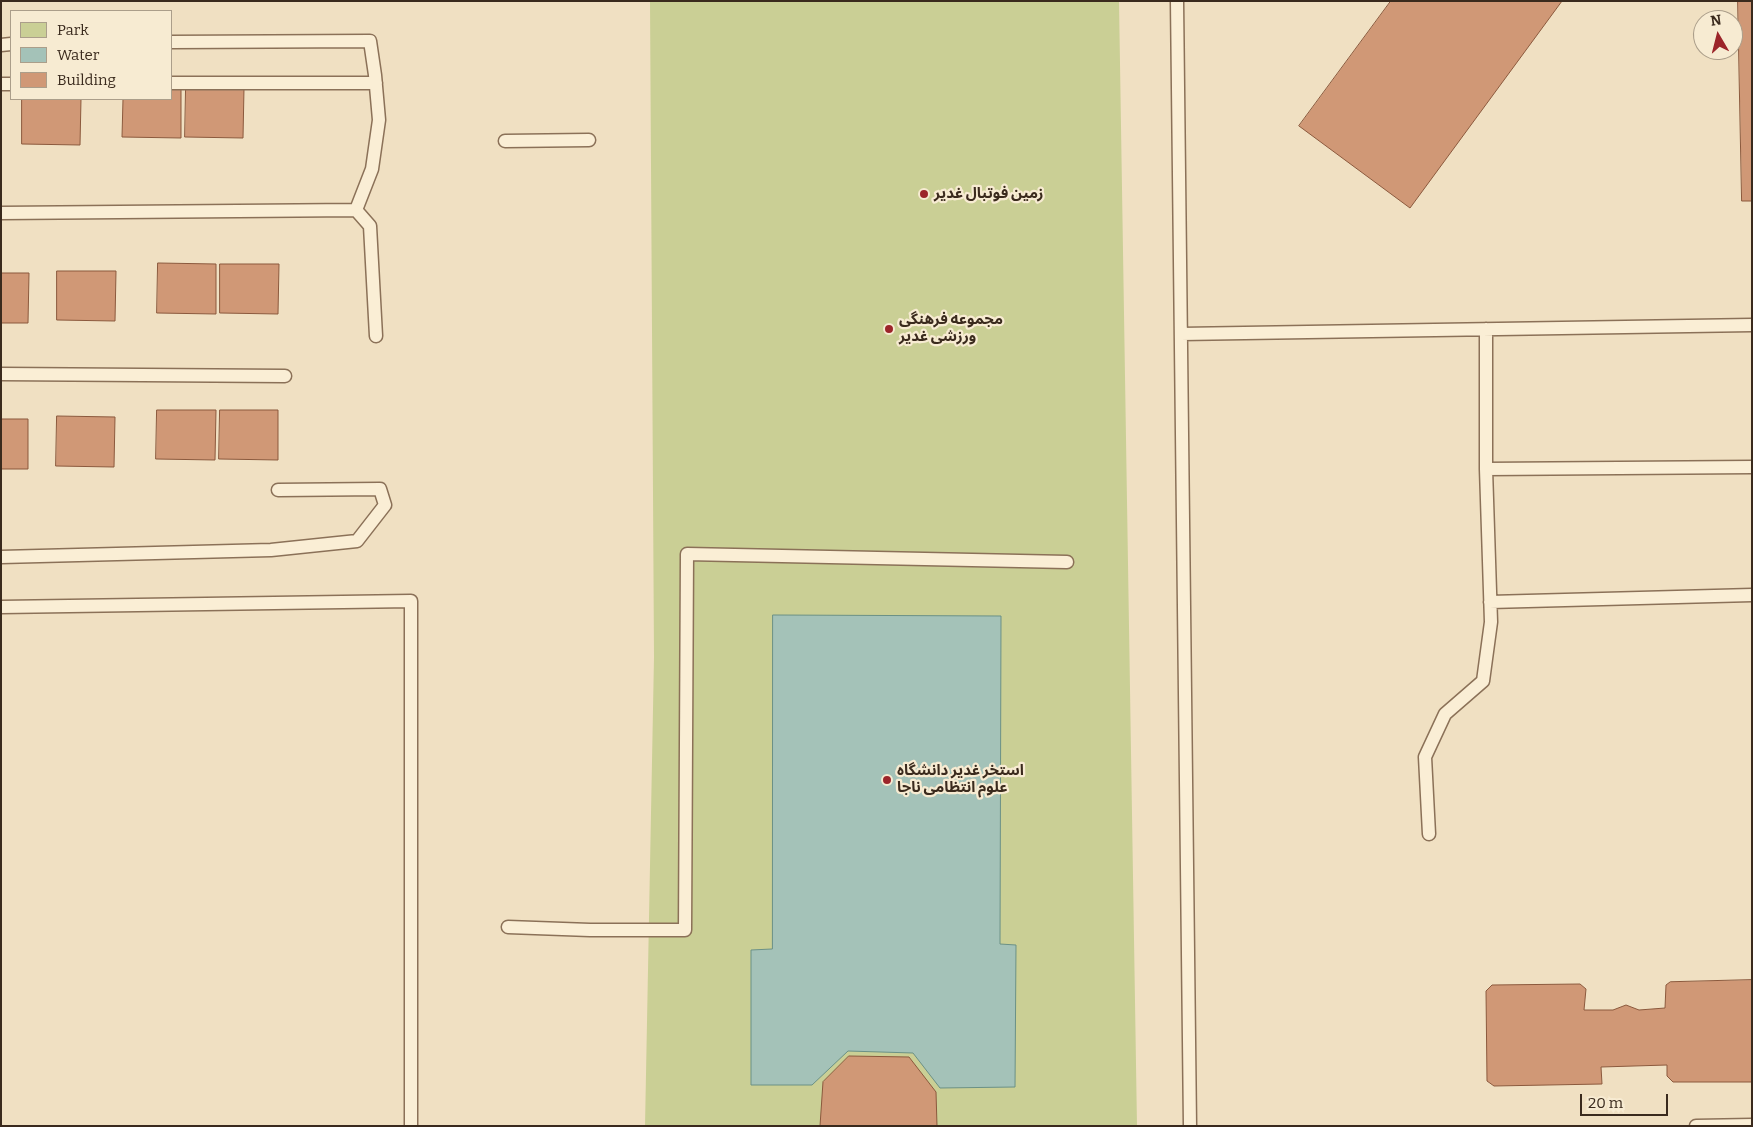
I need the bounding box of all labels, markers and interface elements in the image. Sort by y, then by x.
legend [10,10,172,100]
north arrow [1693,10,1743,60]
text: N [1709,11,1723,30]
text: Park [57,21,89,39]
text: Water [57,46,99,64]
text: Building [57,71,116,89]
place label: زمین فوتبال غدیر [934,185,1043,203]
marker: زمین فوتبال غدیر [918,188,930,200]
place label: مجموعه فرهنگی ورزشی غدیر [899,311,1003,346]
marker: مجموعه فرهنگی ورزشی غدیر [883,323,895,335]
place label: استخر غدیر دانشگاه علوم انتظامی ناجا [897,762,1024,797]
marker: استخر غدیر دانشگاه علوم انتظامی ناجا [881,774,893,786]
scale bar [1583,1084,1670,1116]
text: 20 m [1588,1094,1623,1112]

